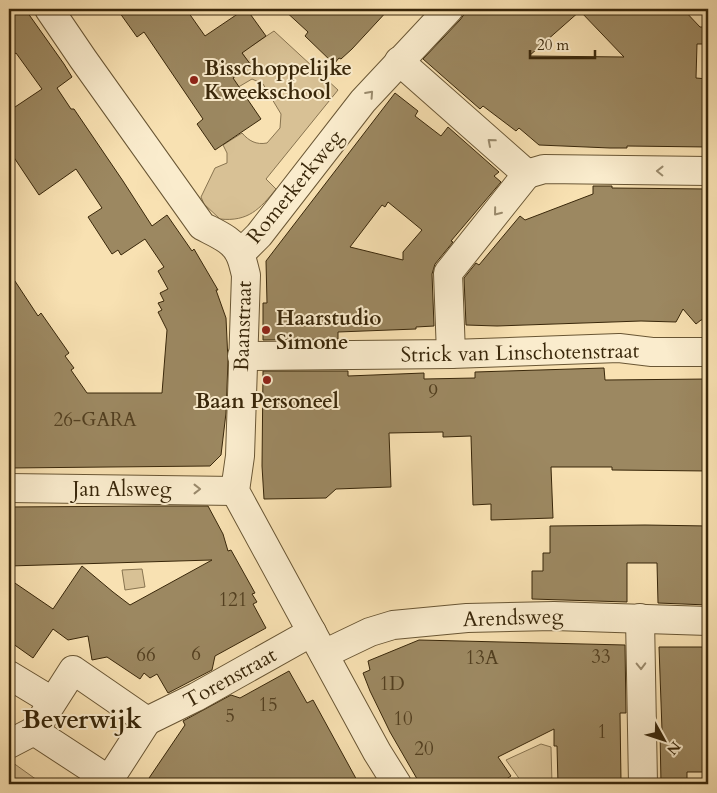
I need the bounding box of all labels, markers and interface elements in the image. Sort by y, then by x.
scale bar [530,28,594,60]
text: 20 m [537,35,569,55]
place label: Bisschoppelijke Kweekschool [204,54,352,107]
marker: Bisschoppelijke Kweekschool [188,74,200,86]
one-way arrow [364,90,373,99]
street label: Romerkerkweg [240,124,350,250]
one-way arrow [487,138,496,147]
one-way arrow [655,166,663,176]
one-way arrow [494,206,503,216]
street label: Baanstraat [227,280,259,372]
place label: Haarstudio Simone [276,304,382,357]
marker: Haarstudio Simone [260,324,272,336]
street label: Strick van Linschotenstraat [400,336,640,370]
marker: Baan Personeel [261,374,273,386]
house number: 9 [428,379,438,405]
place label: Baan Personeel [195,387,339,416]
house number: 26-GARA [53,407,137,433]
street label: Jan Alsweg [69,475,172,504]
one-way arrow [194,484,202,494]
house number: 121 [218,587,248,613]
street label: Arendsweg [462,602,564,634]
street label: Torenstraat [178,640,282,715]
house number: 6 [191,641,201,667]
house number: 66 [136,642,156,668]
house number: 33 [591,644,611,670]
house number: 13A [466,645,499,671]
one-way arrow [636,663,646,671]
house number: 1D [379,671,405,697]
house number: 15 [258,692,278,718]
district label: Beverwijk [22,702,143,737]
house number: 5 [225,703,235,729]
house number: 10 [393,706,413,732]
north arrow [640,716,690,766]
house number: 1 [597,719,607,745]
house number: 20 [414,736,434,762]
text: N [662,737,685,759]

